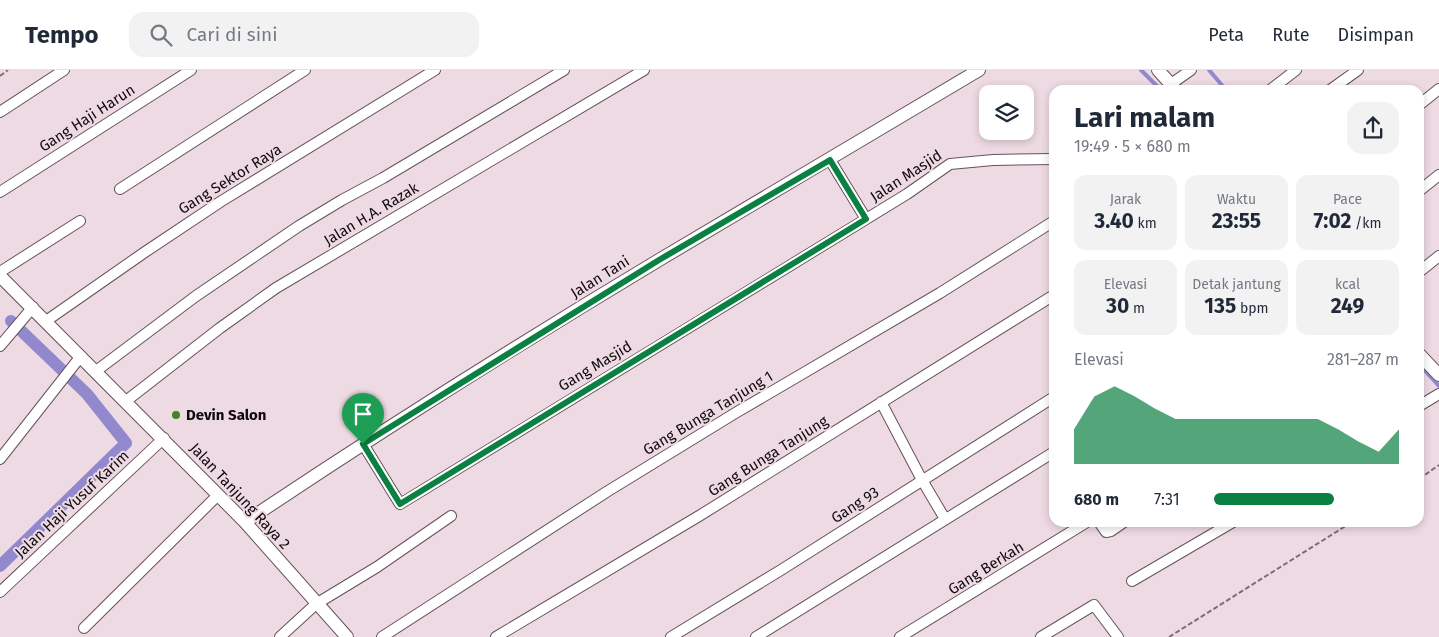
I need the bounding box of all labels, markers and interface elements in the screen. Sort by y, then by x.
search box [129,12,479,57]
text: Tempo [25,21,99,49]
icon: search [147,21,175,49]
text: Cari di sini [187,23,278,46]
text: Peta [1208,24,1244,46]
text: Rute [1272,24,1310,46]
text: Disimpan [1338,24,1414,46]
street label: Gang Haji Harun [36,80,138,156]
map controls [979,85,1034,140]
button: layers [979,85,1034,140]
text: Lari malam [1074,101,1215,134]
button: share [1347,102,1399,154]
text: 19:49 · 5 × 680 m [1074,137,1191,156]
street label: Gang Sektor Raya [175,140,285,218]
street label: Jalan Masjid [867,146,945,206]
street label: Jalan H.A. Razak [320,179,422,249]
text: Jarak [1110,191,1141,208]
text: Waktu [1217,191,1256,208]
text: Pace [1333,191,1362,208]
text: 3.40 [1094,208,1134,234]
text: 23:55 [1212,208,1261,234]
text: 7:02 [1314,208,1351,234]
text: km [1134,215,1157,232]
text: /km [1351,215,1381,232]
street label: Jalan Tani [567,252,633,302]
text: Elevasi [1104,276,1147,293]
text: Detak jantung [1192,276,1281,293]
text: kcal [1335,276,1360,293]
text: 30 [1106,293,1129,319]
text: 135 [1204,293,1236,319]
text: 249 [1331,293,1364,319]
text: m [1129,300,1145,317]
text: bpm [1236,300,1269,317]
street label: Gang Masjid [555,337,635,395]
text: Elevasi [1074,350,1124,369]
text: 281–287 m [1327,350,1399,369]
street label: Gang Bunga Tanjung 1 [640,367,776,459]
pin [342,393,384,444]
icon: arrive [349,400,377,428]
place label: Devin Salon [186,406,267,424]
marker: Devin Salon [170,409,182,421]
street label: Gang Bunga Tanjung [705,412,831,500]
street label: Jalan Tanjung Raya 2 [186,439,294,553]
street label: Jalan Haji Yusuf Karim [11,447,133,561]
street label: Gang 93 [828,483,882,527]
text: 680 m [1074,490,1119,509]
text: 7:31 [1154,490,1180,509]
street label: Gang Berkah [945,538,1027,598]

